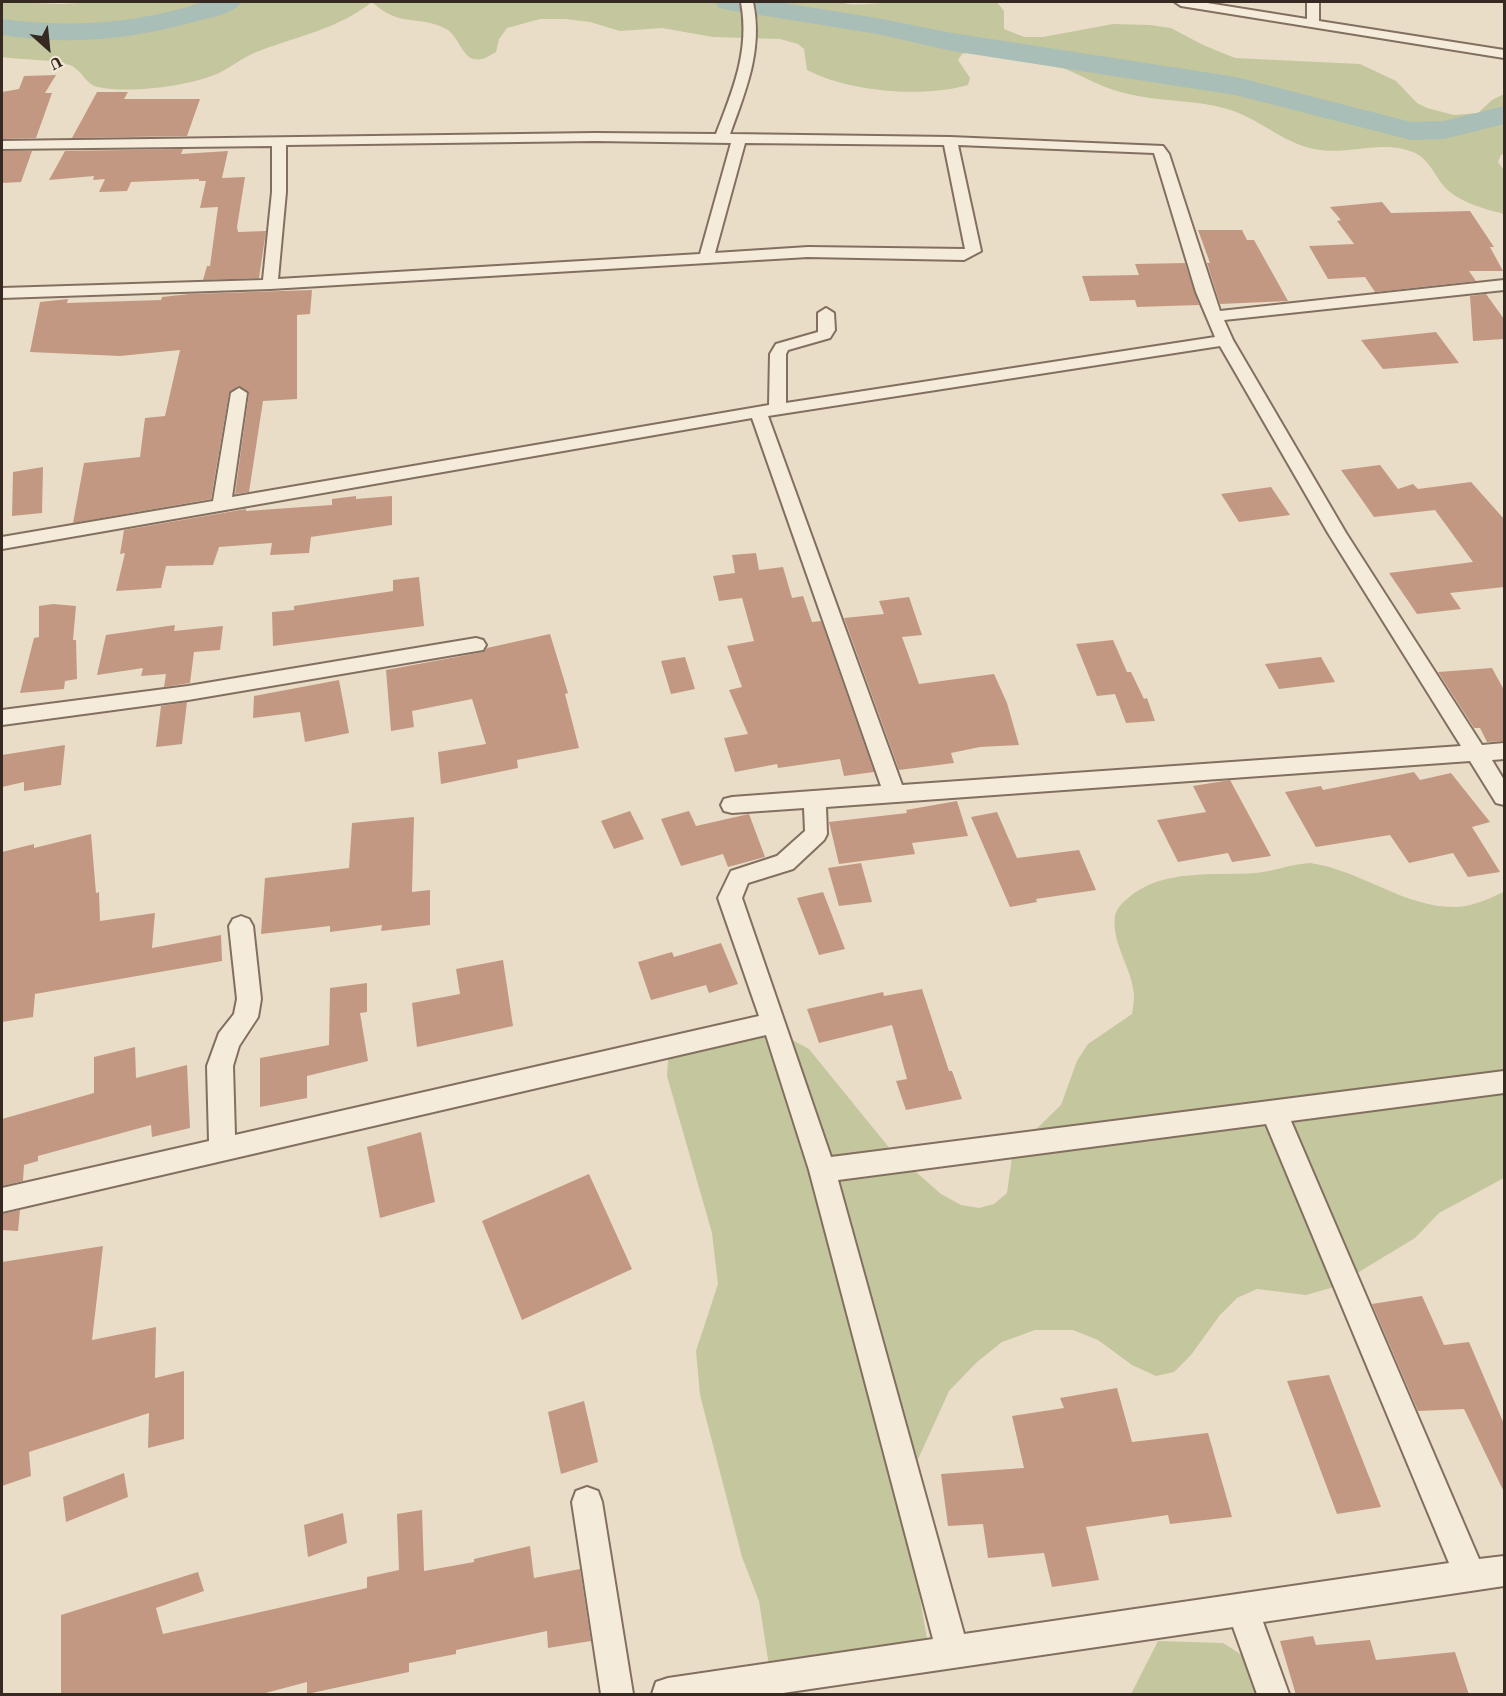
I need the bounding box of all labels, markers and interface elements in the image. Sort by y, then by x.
north arrow [18,18,78,78]
text: U [46,52,66,76]

